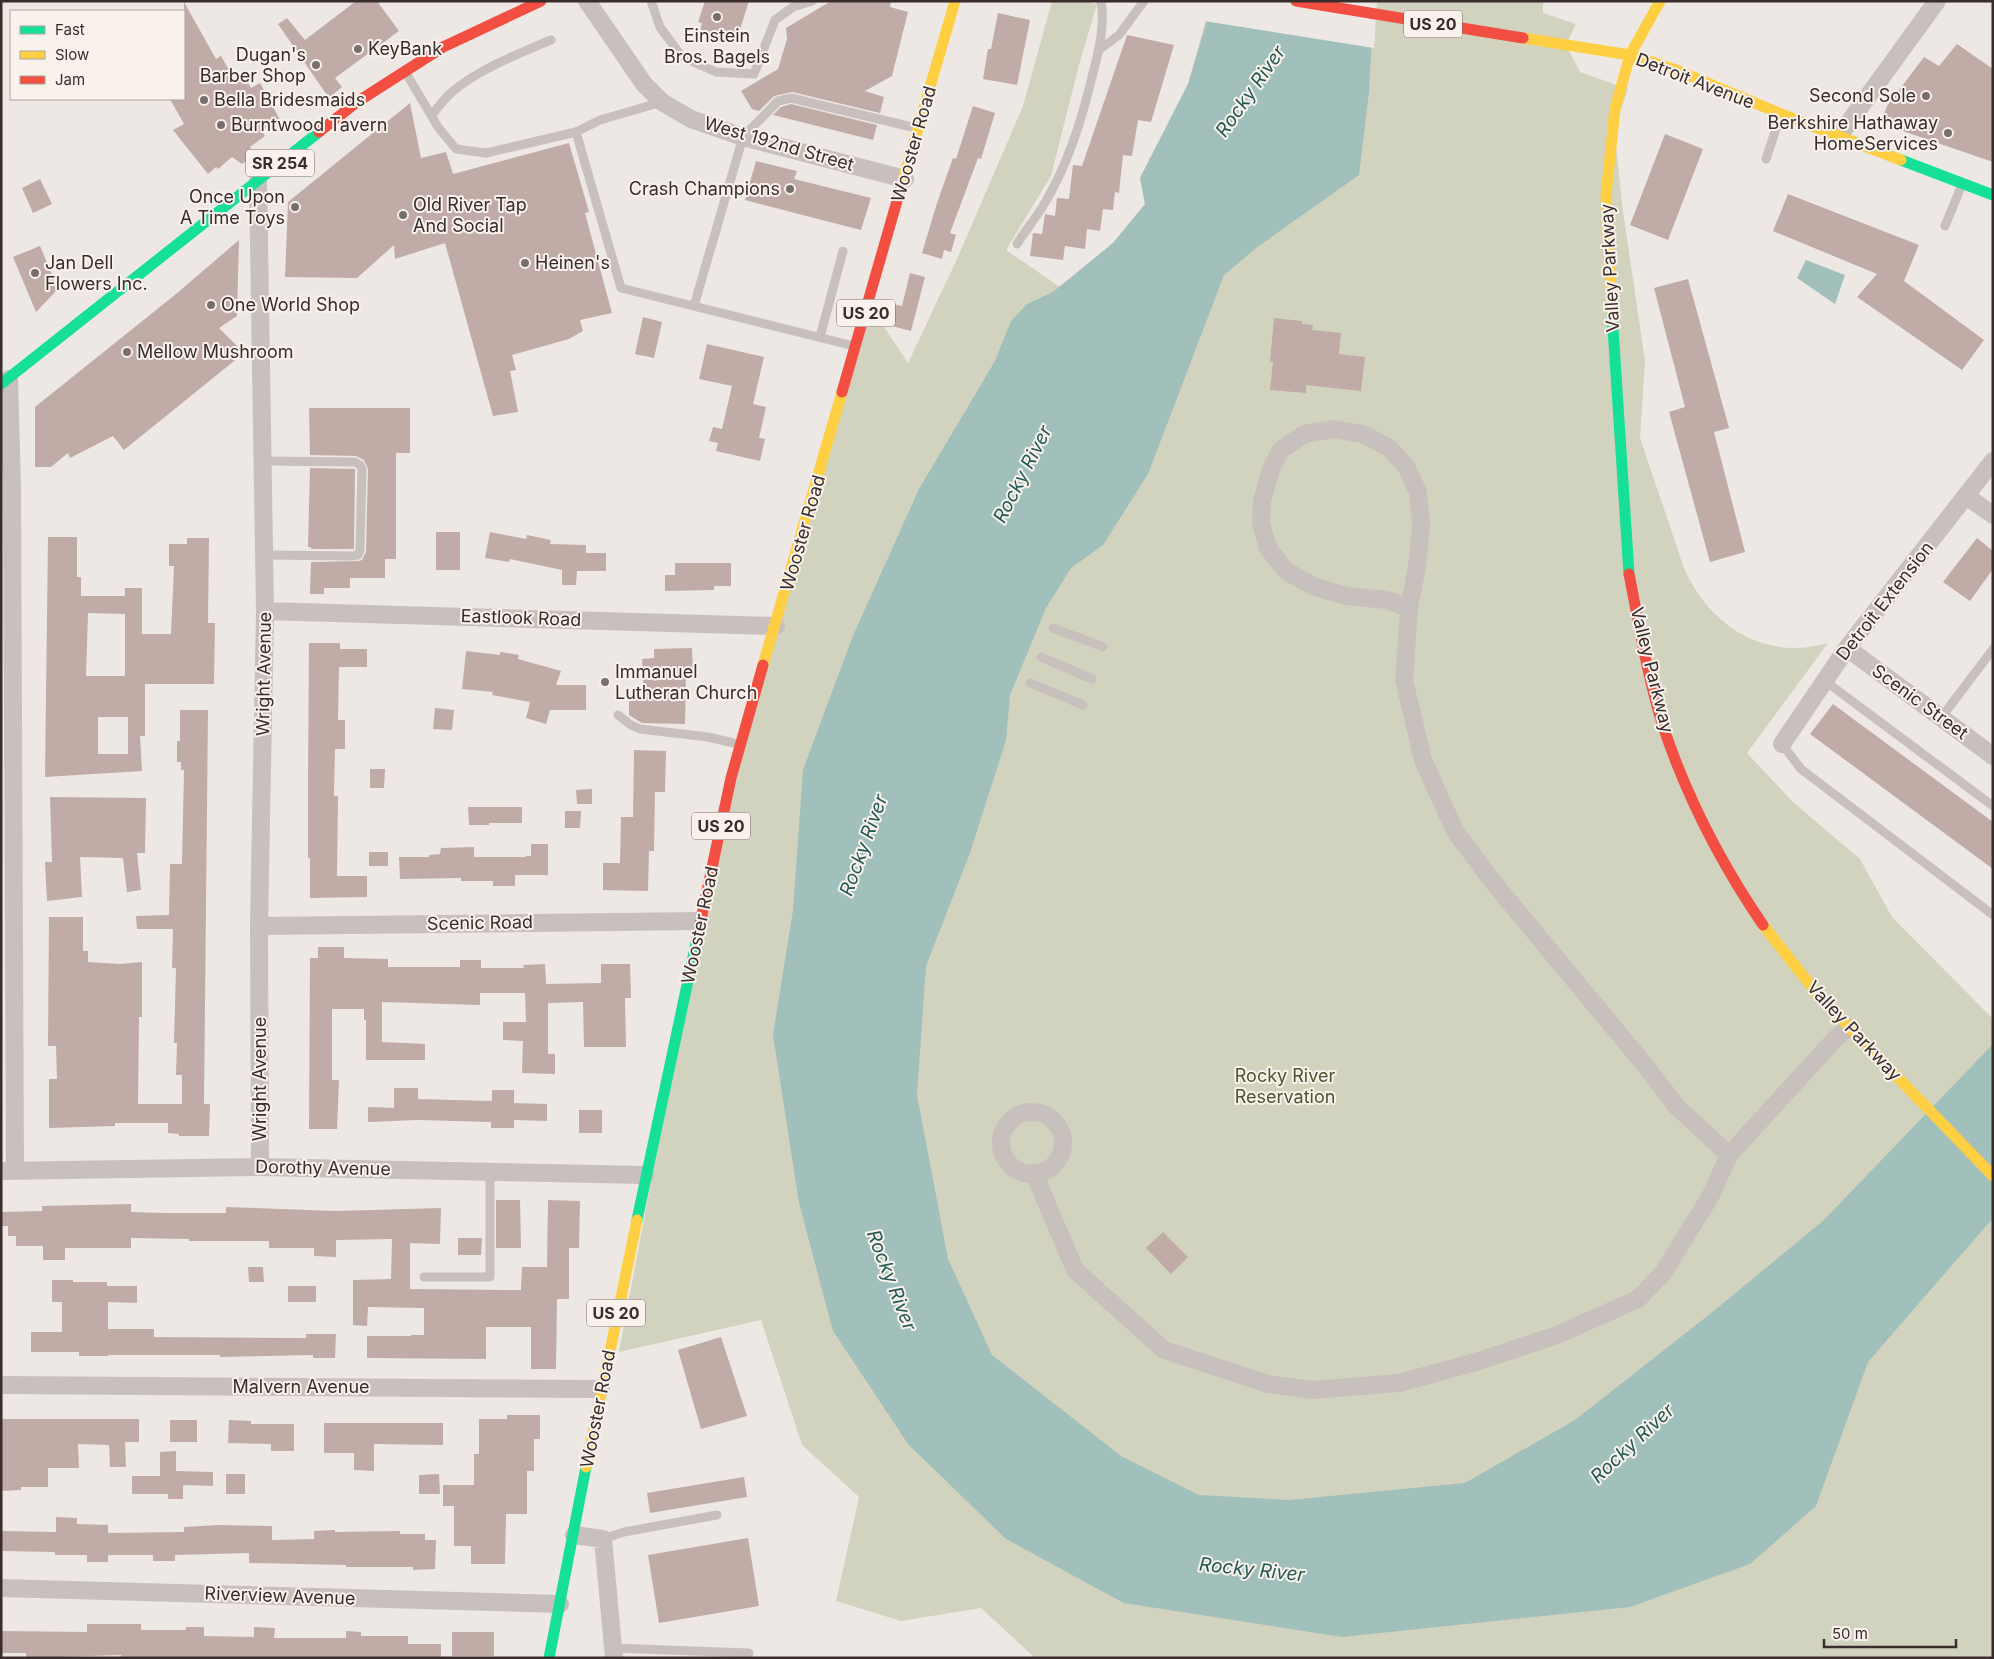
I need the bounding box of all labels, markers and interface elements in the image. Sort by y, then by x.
legend [10,10,185,100]
road number: US 20 [1404,10,1462,38]
marker: Einstein Bros. Bagels [711,11,723,23]
text: Fast [55,20,85,39]
place label: Einstein Bros. Bagels [664,25,770,67]
place label: KeyBank [368,38,442,59]
water label: Rocky River [1211,41,1291,141]
marker: KeyBank [352,43,364,55]
place label: Dugan's Barber Shop [200,44,306,86]
text: Slow [55,45,89,64]
street label: Detroit Avenue [1633,48,1757,113]
marker: Dugan's Barber Shop [310,59,322,71]
text: Jam [55,70,85,89]
street label: Wooster Road [887,84,940,204]
place label: Second Sole [1809,85,1916,106]
place label: Bella Bridesmaids [214,89,365,110]
marker: Second Sole [1920,90,1932,102]
marker: Bella Bridesmaids [198,94,210,106]
street label: West 192nd Street [702,112,857,175]
place label: Berkshire Hathaway HomeServices [1767,112,1938,154]
place label: Burntwood Tavern [231,114,387,135]
marker: Burntwood Tavern [215,119,227,131]
marker: Berkshire Hathaway HomeServices [1942,127,1954,139]
road number: SR 254 [246,150,314,177]
place label: Crash Champions [629,178,780,199]
marker: Crash Champions [784,183,796,195]
place label: Once Upon A Time Toys [180,186,285,228]
place label: Old River Tap And Social [413,194,527,236]
marker: Once Upon A Time Toys [289,201,301,213]
street label: Valley Parkway [1596,203,1623,333]
marker: Old River Tap And Social [397,209,409,221]
place label: Jan Dell Flowers Inc. [45,252,148,294]
place label: Heinen's [535,252,610,273]
marker: Heinen's [519,257,531,269]
marker: Jan Dell Flowers Inc. [29,267,41,279]
place label: One World Shop [221,294,360,315]
marker: One World Shop [205,299,217,311]
road number: US 20 [837,300,895,326]
place label: Mellow Mushroom [137,341,294,362]
marker: Mellow Mushroom [121,346,133,358]
water label: Rocky River [988,421,1057,527]
street label: Wooster Road [776,473,829,593]
street label: Detroit Extension [1832,537,1938,664]
street label: Eastlook Road [460,605,582,630]
street label: Valley Parkway [1627,605,1678,735]
street label: Wright Avenue [252,612,275,736]
street label: Scenic Street [1868,660,1972,743]
place label: Immanuel Lutheran Church [615,661,757,703]
marker: Immanuel Lutheran Church [599,676,611,688]
water label: Rocky River [835,791,893,899]
road number: US 20 [692,812,750,839]
street label: Wooster Road [677,864,722,985]
street label: Scenic Road [427,911,533,934]
street label: Valley Parkway [1803,976,1906,1085]
street label: Wright Avenue [249,1017,270,1141]
park label: Rocky River Reservation [1235,1065,1335,1107]
street label: Dorothy Avenue [255,1156,391,1179]
water label: Rocky River [862,1227,922,1335]
road number: US 20 [587,1300,645,1326]
street label: Wooster Road [576,1348,619,1469]
street label: Malvern Avenue [232,1376,370,1397]
water label: Rocky River [1586,1398,1680,1488]
water label: Rocky River [1198,1553,1307,1587]
street label: Riverview Avenue [204,1582,356,1609]
scale bar [1824,1616,1956,1648]
text: 50 m [1832,1624,1868,1643]

